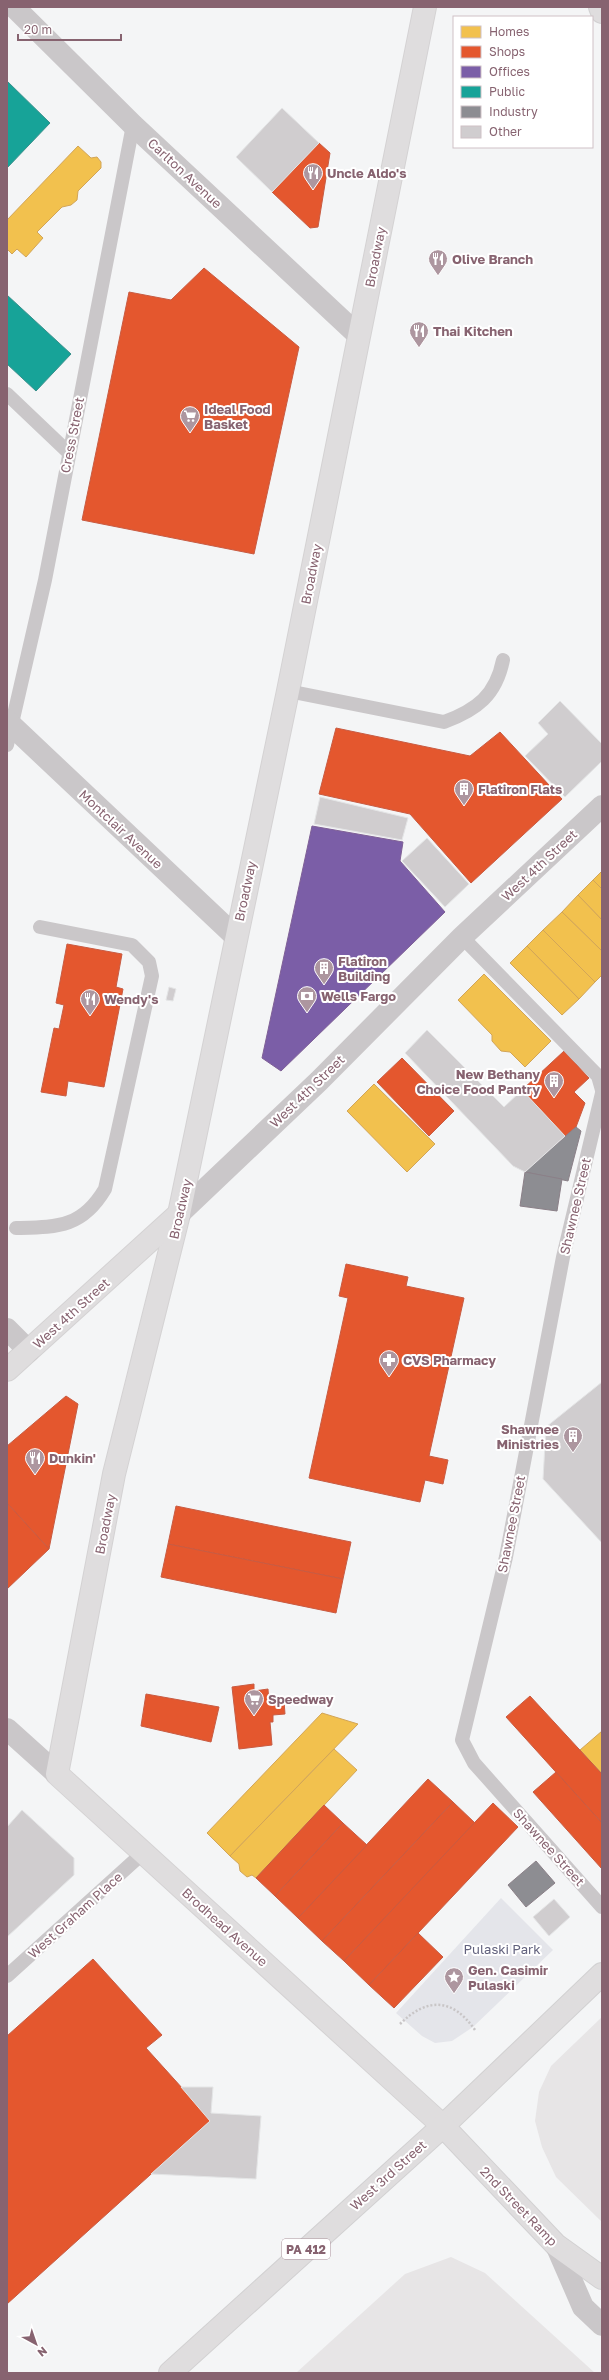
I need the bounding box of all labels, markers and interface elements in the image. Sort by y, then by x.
scale bar [18,16,121,42]
legend [453,16,593,148]
text: 20 m [24,22,52,37]
text: Homes [489,24,529,39]
text: Shops [489,44,525,59]
text: Offices [489,64,530,79]
text: Public [489,84,526,99]
text: Industry [489,104,538,119]
text: Other [489,124,522,139]
street label: Carlton Avenue [145,135,225,211]
restaurant icon: Uncle Aldo's [302,162,324,190]
place label: Uncle Aldo's [327,165,407,181]
street label: Broadway [361,225,389,289]
restaurant icon: Olive Branch [427,248,449,276]
place label: Olive Branch [452,251,533,267]
restaurant icon: Thai Kitchen [408,320,430,348]
place label: Thai Kitchen [433,323,513,339]
street label: Cress Street [57,396,87,474]
place label: Ideal Food Basket [204,401,270,432]
supermarket icon: Ideal Food Basket [179,405,201,433]
street label: Broadway [297,542,325,606]
building icon: Flatiron Flats [453,778,475,806]
place label: Flatiron Flats [478,781,562,797]
street label: Montclair Avenue [76,786,166,872]
street label: West 4th Street [498,826,580,904]
street label: Broadway [231,859,259,923]
place label: Flatiron Building [338,953,390,984]
building icon: Flatiron Building [313,957,335,985]
bank icon: Wells Fargo [296,985,318,1013]
restaurant icon: Wendy's [79,988,101,1016]
place label: Wells Fargo [321,988,396,1004]
place label: Wendy's [104,991,159,1007]
street label: West 4th Street [266,1051,348,1131]
place label: New Bethany Choice Food Pantry [416,1066,540,1097]
building icon: New Bethany Choice Food Pantry [543,1070,565,1098]
street label: Shawnee Street [556,1156,594,1256]
street label: Broadway [165,1177,195,1241]
street label: West 4th Street [29,1274,113,1352]
pharmacy icon: CVS Pharmacy [378,1349,400,1377]
place label: CVS Pharmacy [403,1352,496,1368]
place label: Shawnee Ministries [496,1421,559,1452]
building icon: Shawnee Ministries [562,1425,584,1453]
restaurant icon: Dunkin' [24,1447,46,1475]
place label: Dunkin' [49,1450,96,1466]
street label: Shawnee Street [494,1474,528,1574]
street label: Broadway [91,1492,119,1556]
supermarket icon: Speedway [243,1688,265,1716]
place label: Speedway [268,1691,334,1707]
street label: Shawnee Street [510,1805,588,1889]
street label: West Graham Place [25,1869,125,1961]
street label: Brodhead Avenue [179,1884,271,1970]
park label: Pulaski Park [464,1941,541,1957]
place label: Gen. Casimir Pulaski [468,1962,548,1993]
place icon: Gen. Casimir Pulaski [443,1966,465,1994]
street label: West 3rd Street [347,2137,429,2213]
street label: 2nd Street Ramp [477,2163,561,2249]
road number: PA 412 [282,2239,330,2259]
north arrow [16,2324,56,2364]
text: N [35,2344,50,2360]

